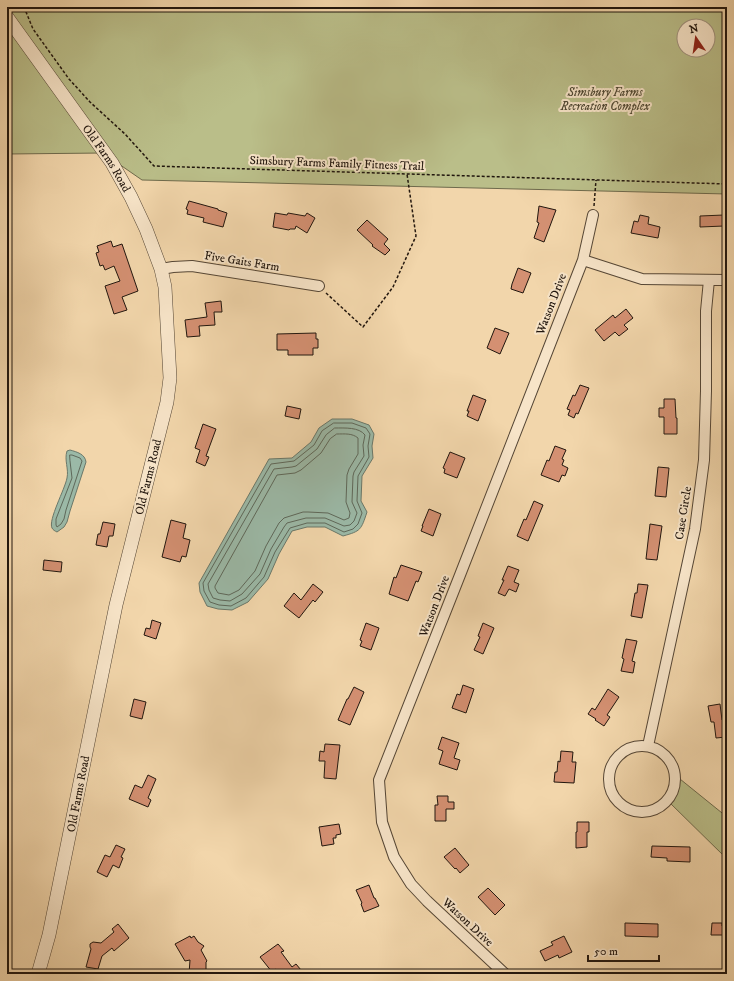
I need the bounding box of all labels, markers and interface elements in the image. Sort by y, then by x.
north arrow [676,18,716,58]
text: N [688,21,700,37]
park label: Simsbury Farms Recreation Complex [560,85,651,114]
street label: Old Farms Road [79,122,134,195]
street label: Simsbury Farms Family Fitness Trail [249,153,425,174]
street label: Five Gaits Farm [203,248,281,275]
street label: Watson Drive [533,271,570,338]
street label: Old Farms Road [132,438,165,517]
street label: Case Circle [672,485,695,541]
street label: Watson Drive [416,573,453,640]
street label: Old Farms Road [64,755,93,834]
street label: Watson Drive [438,894,496,950]
scale bar [588,937,659,963]
text: 50 m [594,944,618,959]

